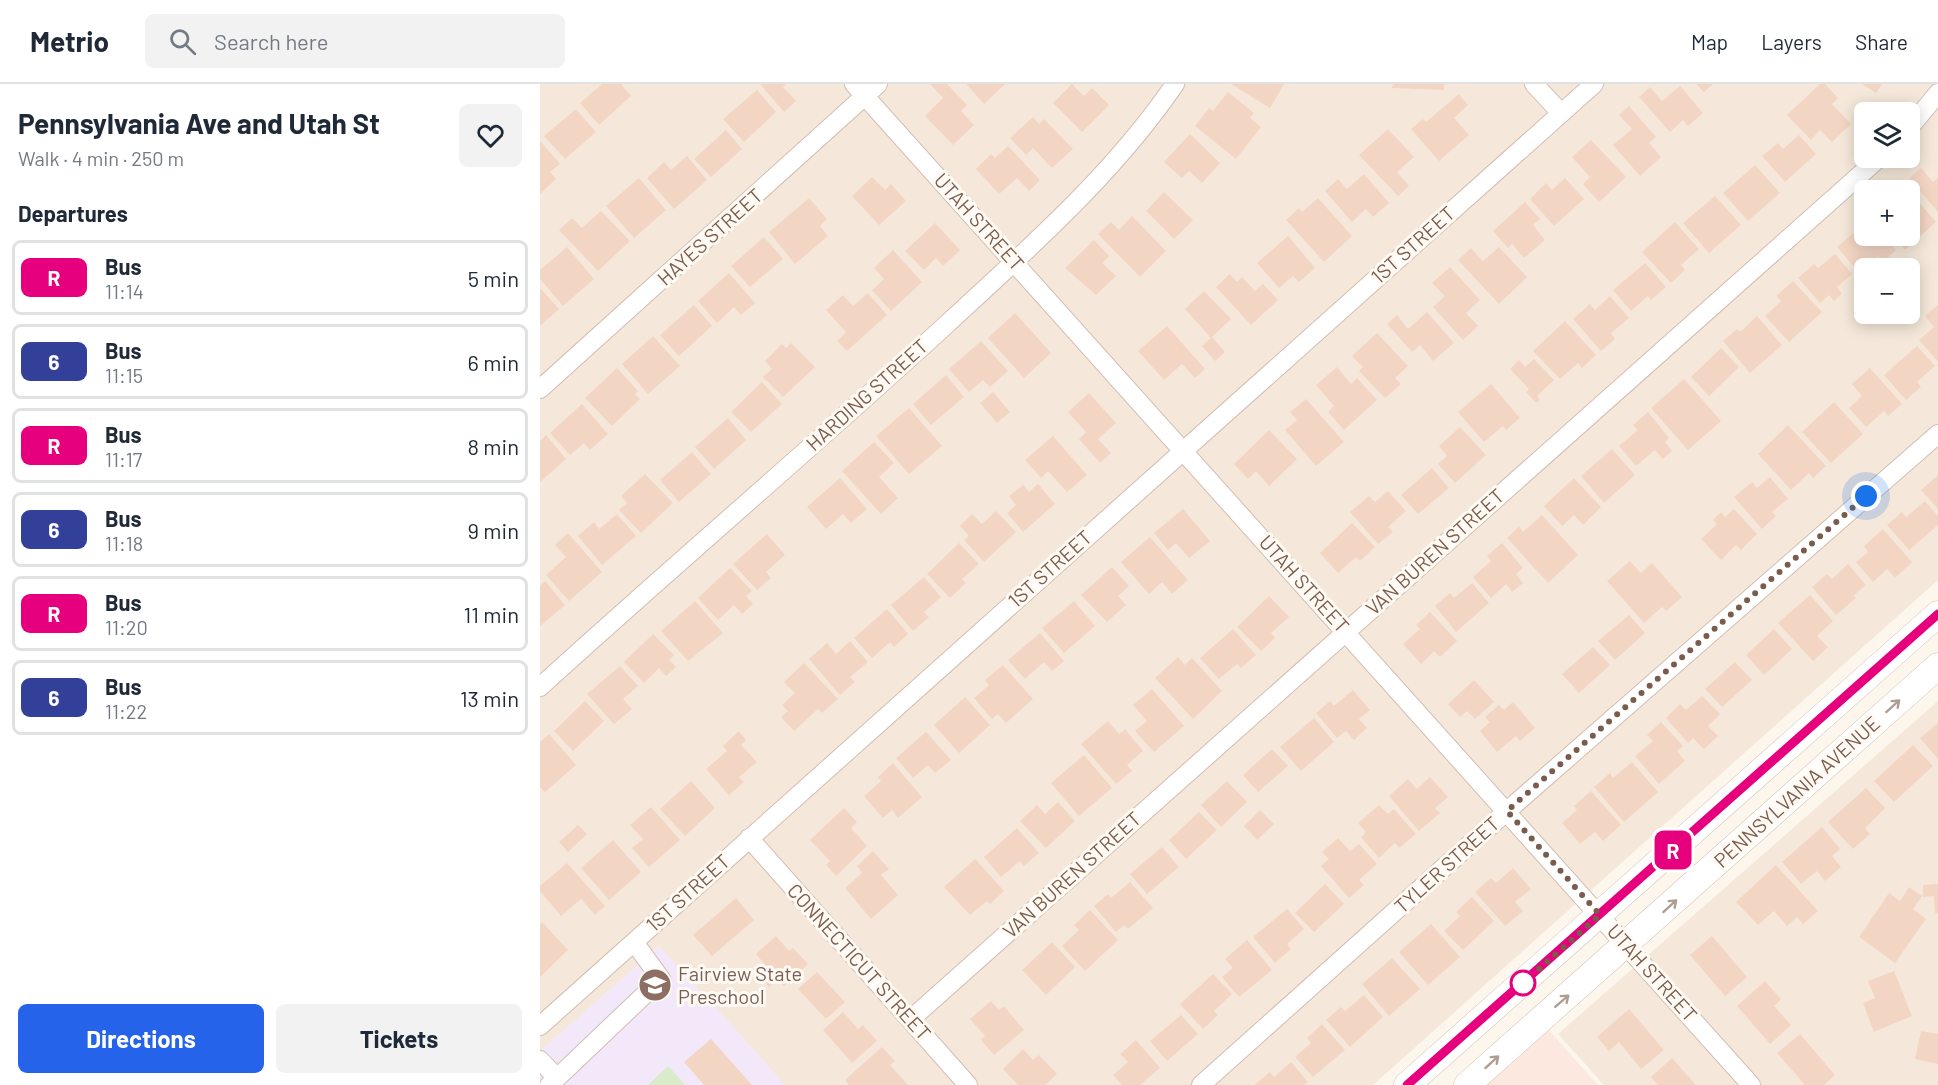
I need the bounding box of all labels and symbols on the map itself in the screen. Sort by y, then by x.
street label: UTAH STREET [930,168,1030,275]
street label: HAYES STREET [652,183,767,290]
street label: 1ST STREET [1366,201,1459,288]
street label: HARDING STREET [801,333,932,455]
your location [1851,481,1881,511]
street label: VAN BUREN STREET [1360,483,1508,620]
street label: 1ST STREET [1003,525,1096,612]
street label: UTAH STREET [1255,530,1355,637]
one-way arrow [1886,699,1901,713]
street label: PENNSYLVANIA AVENUE [1709,711,1884,872]
street label: VAN BUREN STREET [997,806,1145,943]
street label: TYLER STREET [1389,811,1504,918]
line badge: R [1654,830,1692,870]
street label: 1ST STREET [641,849,734,936]
street label: CONNECTICUT STREET [783,878,936,1045]
one-way arrow [1662,899,1677,913]
street label: UTAH STREET [1603,919,1703,1026]
place label: Fairview State Preschool [678,961,802,1008]
school or university icon: Fairview State Preschool [637,967,673,1003]
unlabelled marker [1510,970,1536,996]
one-way arrow [1554,994,1570,1007]
one-way arrow [1484,1055,1499,1069]

